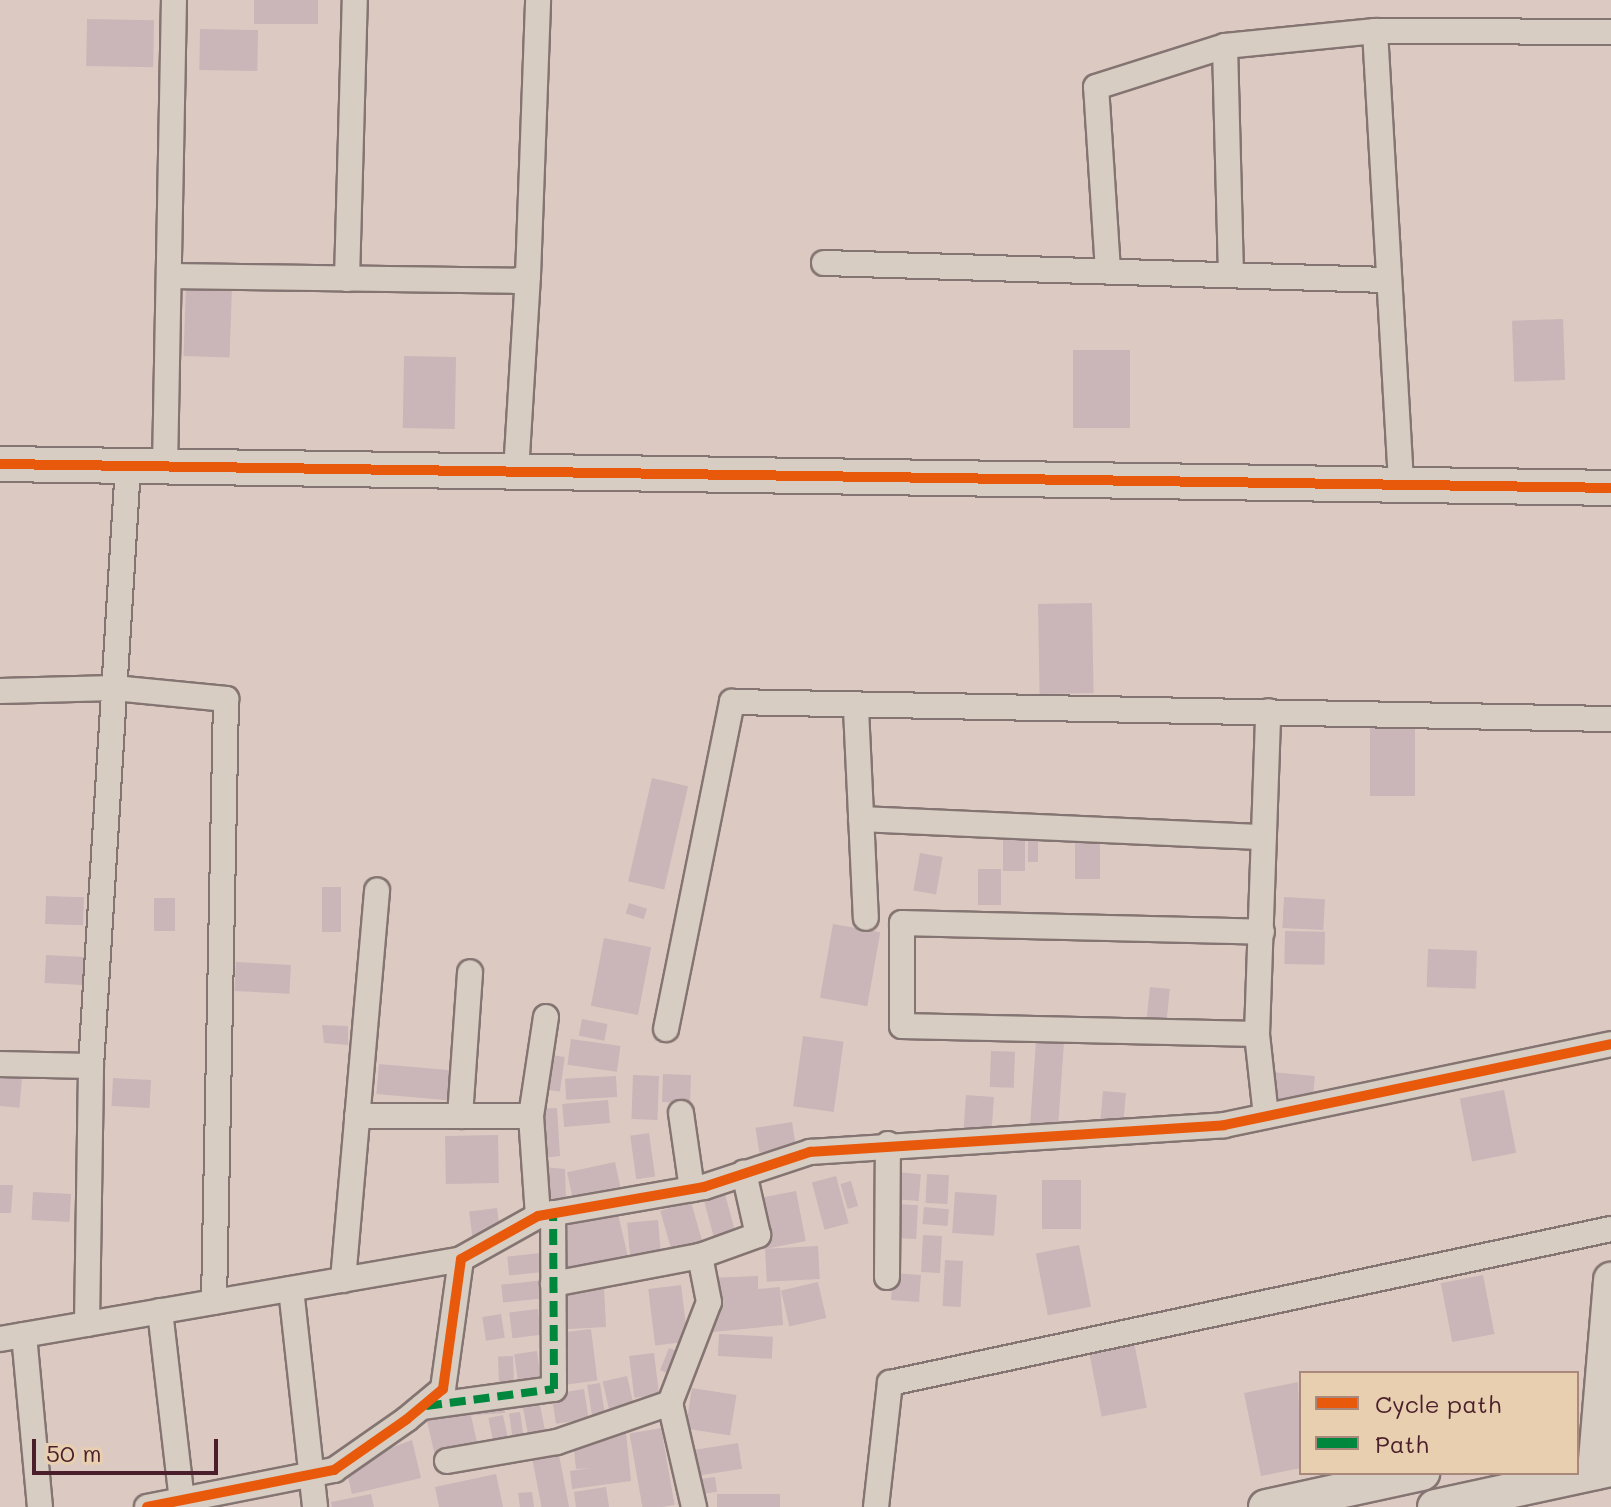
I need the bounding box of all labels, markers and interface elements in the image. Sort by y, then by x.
legend [1299,1371,1579,1475]
text: Cycle path [1375,1388,1501,1419]
scale bar [36,1423,222,1473]
text: Path [1375,1428,1429,1459]
text: 50 m [46,1437,102,1468]

